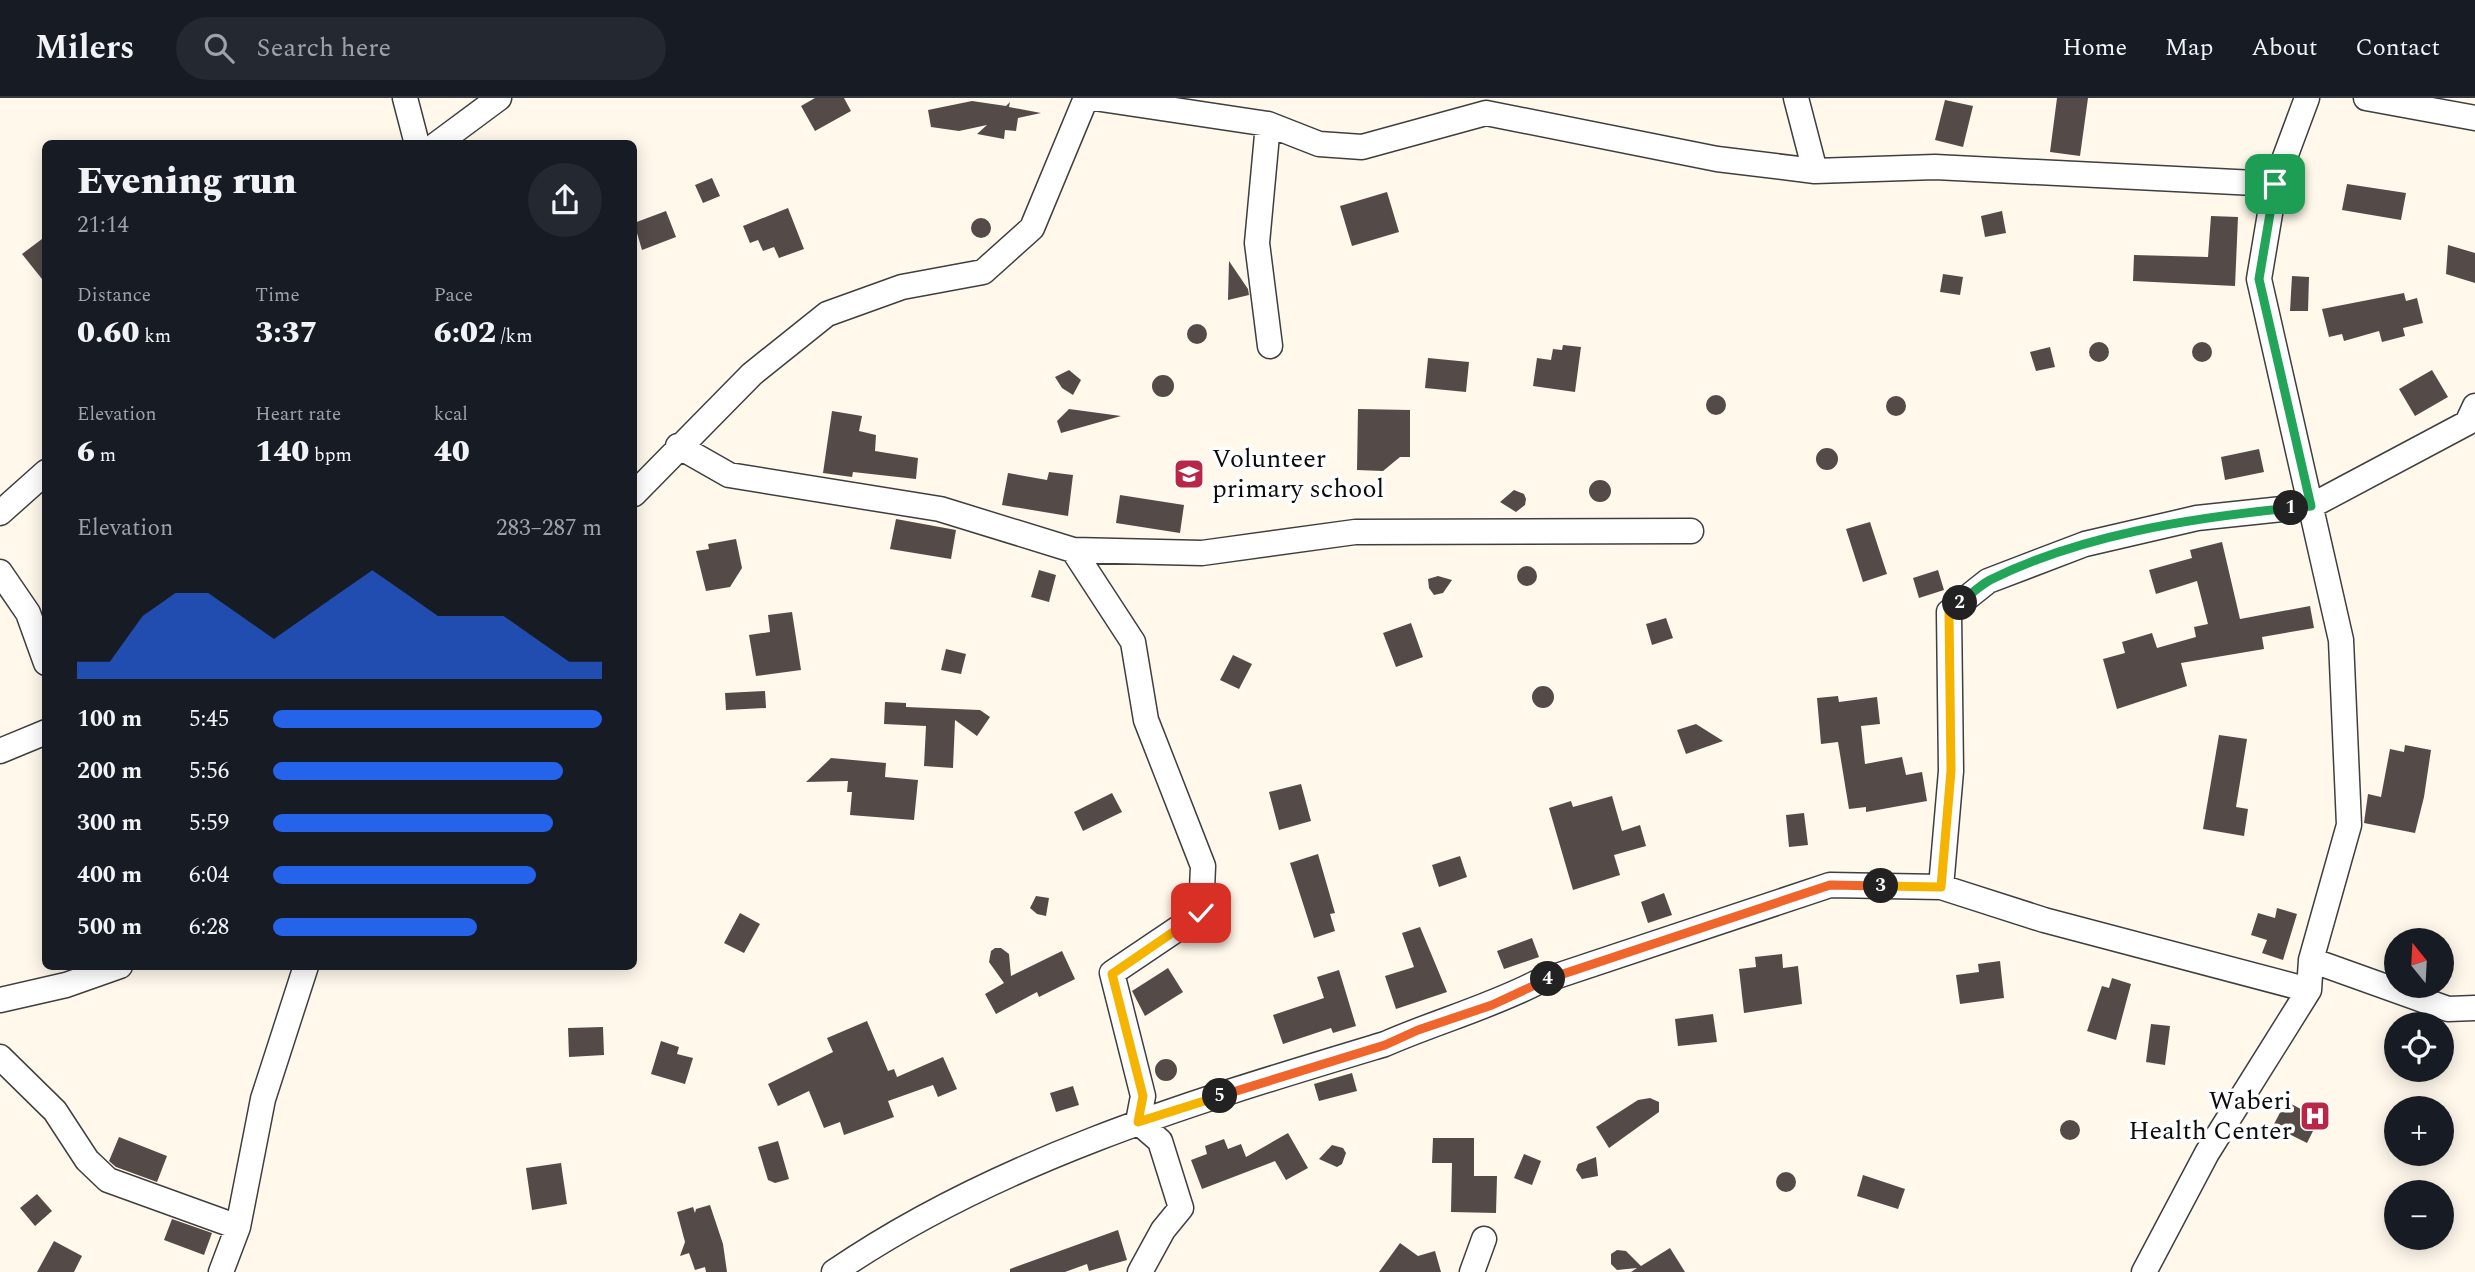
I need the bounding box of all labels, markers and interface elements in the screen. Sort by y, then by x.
search box [176,17,666,80]
text: Milers [35,23,134,73]
text: Search here [256,28,391,68]
icon: search [200,29,238,67]
text: Home [2062,30,2127,66]
text: Map [2165,30,2213,66]
text: About [2251,30,2317,66]
text: Contact [2355,30,2440,66]
text: Evening run [77,153,297,211]
pin [2245,154,2305,214]
button: share [528,163,602,237]
icon: arrive [2256,165,2294,203]
text: 21:14 [77,208,129,243]
text: Distance [77,281,151,310]
text: Time [255,281,300,310]
text: Pace [434,281,473,310]
text: 0.60 [77,310,139,356]
text: 3:37 [255,310,318,356]
text: 6:02 [434,310,496,356]
text: km [139,322,171,351]
text: /km [496,322,533,351]
text: Elevation [77,400,157,429]
text: Heart rate [255,400,341,429]
text: kcal [434,400,468,429]
text: 6 [77,429,95,475]
text: 140 [255,429,309,475]
text: 40 [434,429,470,475]
place label: Volunteer primary school [1212,439,1384,509]
text: m [95,441,116,470]
text: bpm [309,441,352,470]
school or university icon: Volunteer primary school [1172,457,1206,491]
pin: 1 [2274,490,2308,526]
text: 1 [2285,493,2296,522]
text: Elevation [77,511,173,546]
text: 283–287 m [496,511,602,546]
pin: 2 [1942,586,1978,620]
text: 2 [1954,588,1965,617]
text: 100 m [77,702,142,737]
text: 5:45 [189,702,229,737]
text: 200 m [77,754,142,789]
text: 5:56 [189,754,229,789]
text: 300 m [77,806,142,841]
text: 5:59 [189,806,229,841]
text: 400 m [77,858,142,893]
text: 6:04 [189,858,229,893]
pin: 3 [1864,868,1898,904]
text: 3 [1875,871,1886,900]
pin [1171,883,1231,943]
icon: check [1182,894,1220,932]
text: 500 m [77,910,142,945]
text: 6:28 [189,910,229,945]
north arrow [2384,928,2454,998]
map controls [2384,928,2454,1250]
pin: 4 [1530,962,1566,996]
text: 4 [1542,964,1553,993]
button: locate [2384,1012,2454,1082]
pin: 5 [1202,1079,1238,1114]
text: 5 [1214,1081,1225,1110]
place label: Waberi Health Center [2128,1081,2292,1151]
button: + [2384,1096,2454,1166]
hospital icon: Waberi Health Center [2298,1099,2332,1133]
button: − [2384,1180,2454,1250]

